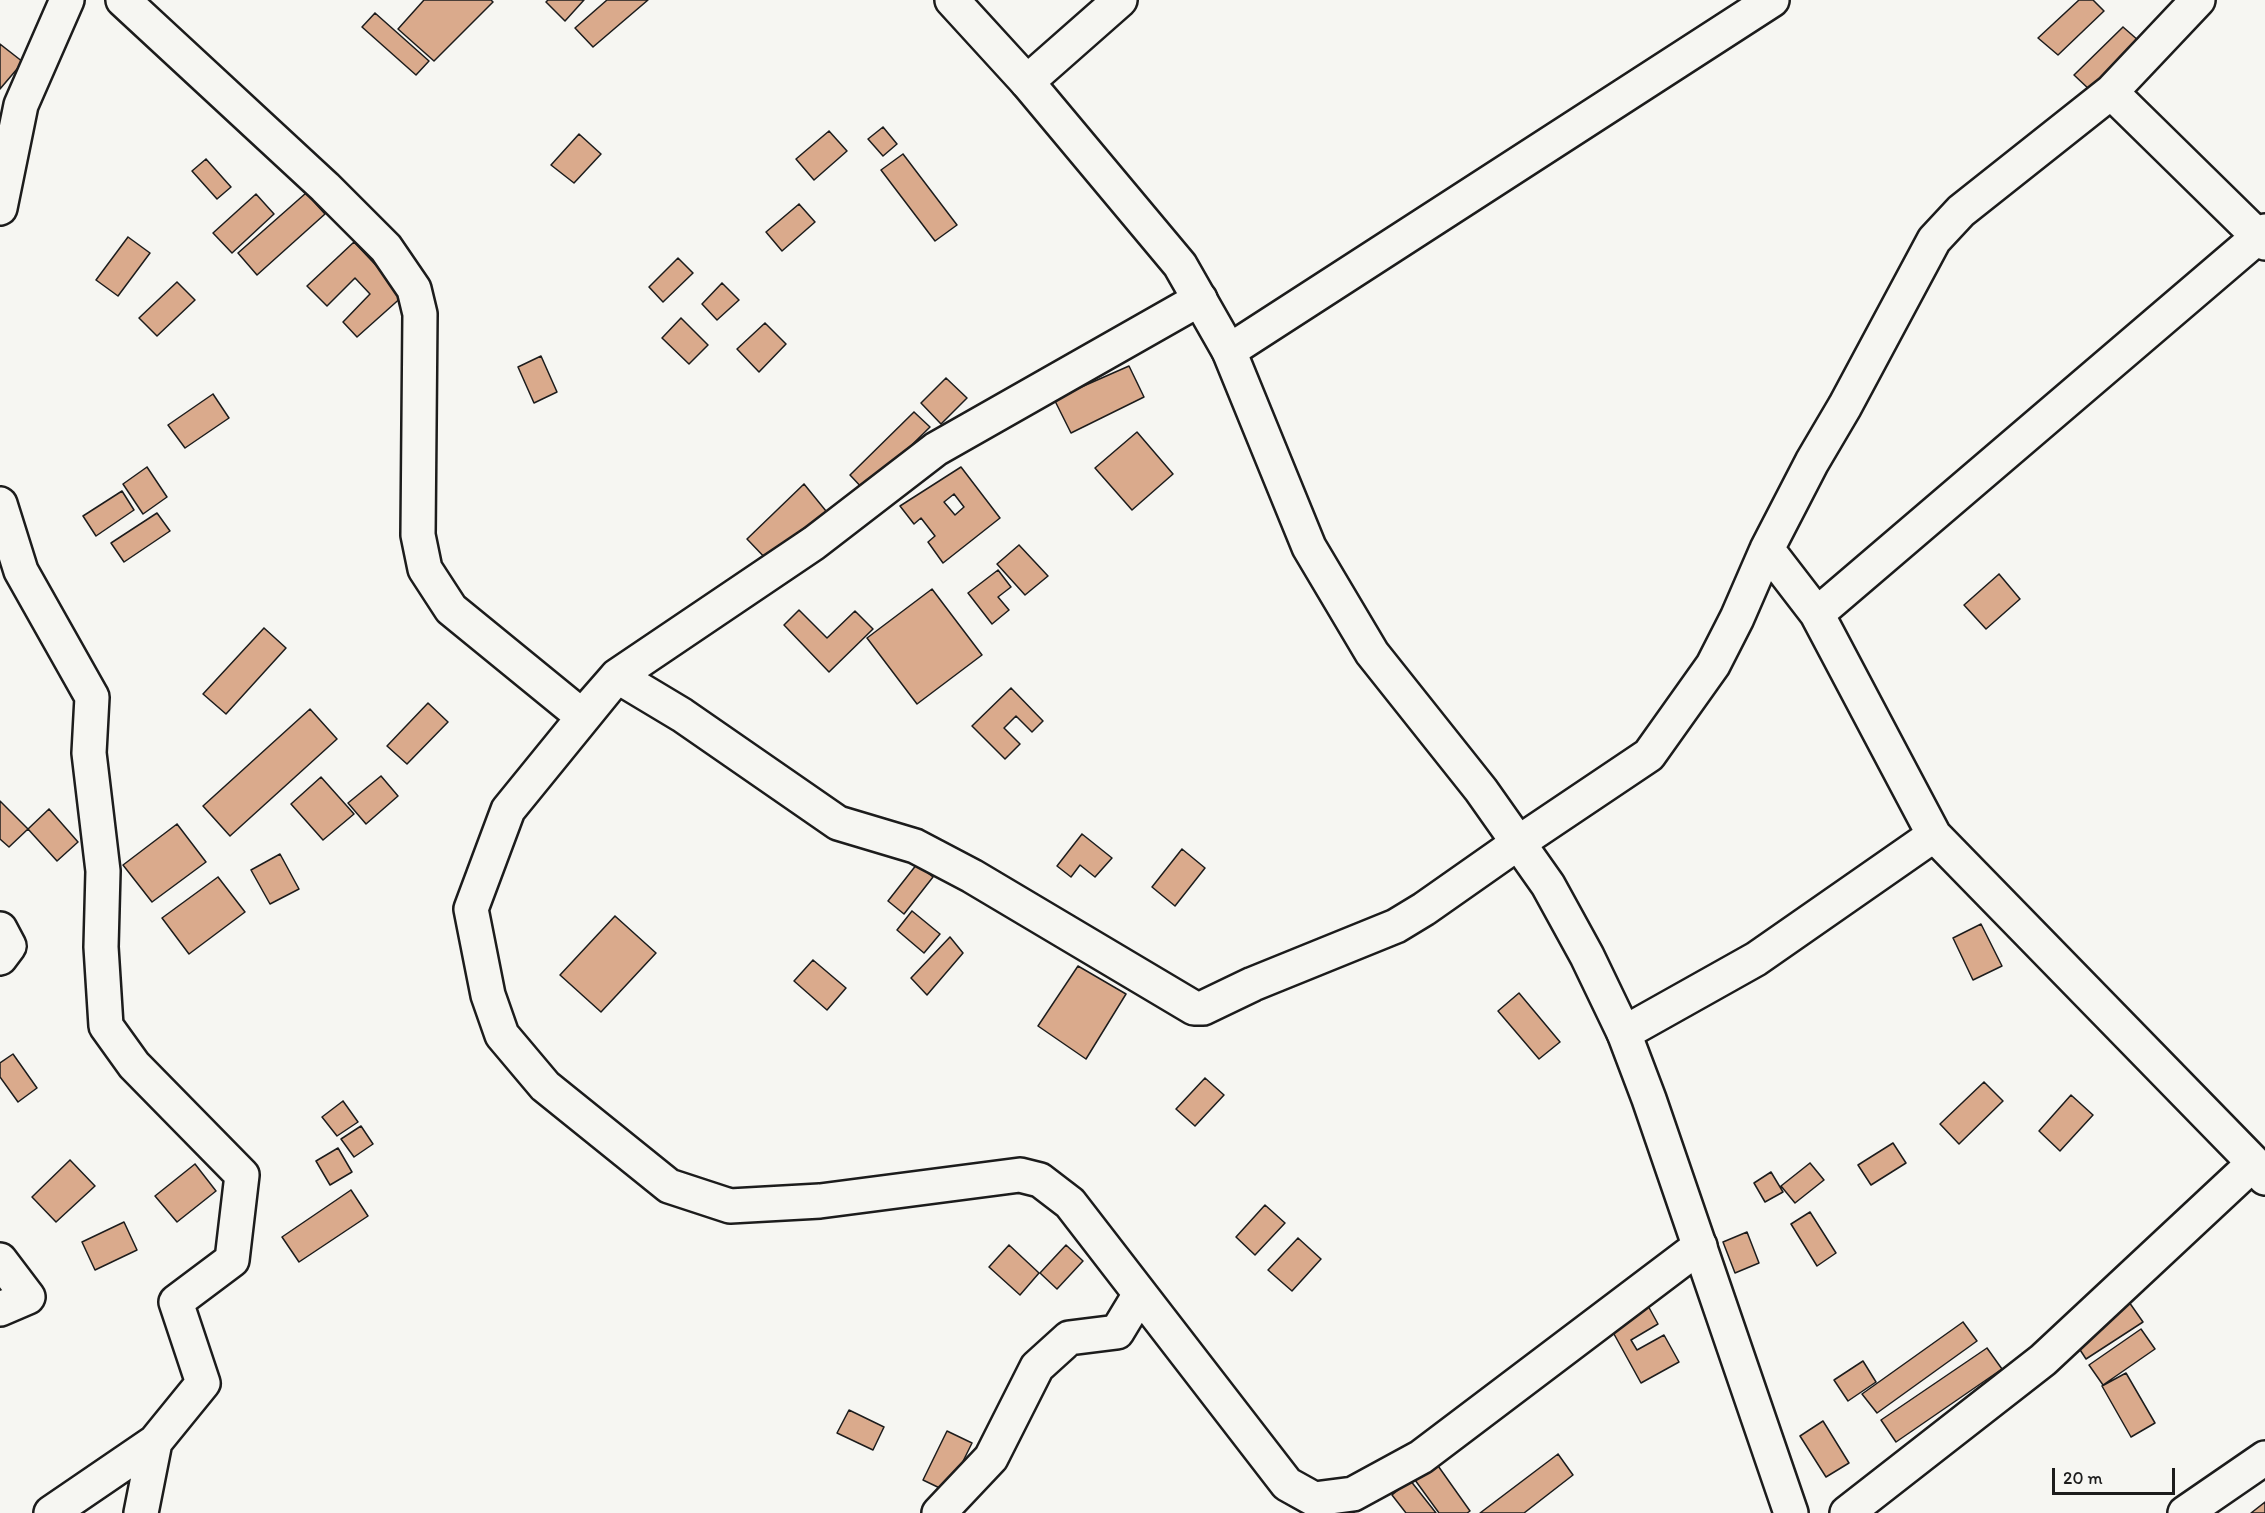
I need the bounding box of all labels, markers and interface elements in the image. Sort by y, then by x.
scale bar [2055,1456,2178,1494]
text: 20 m [2063,1467,2103,1489]

